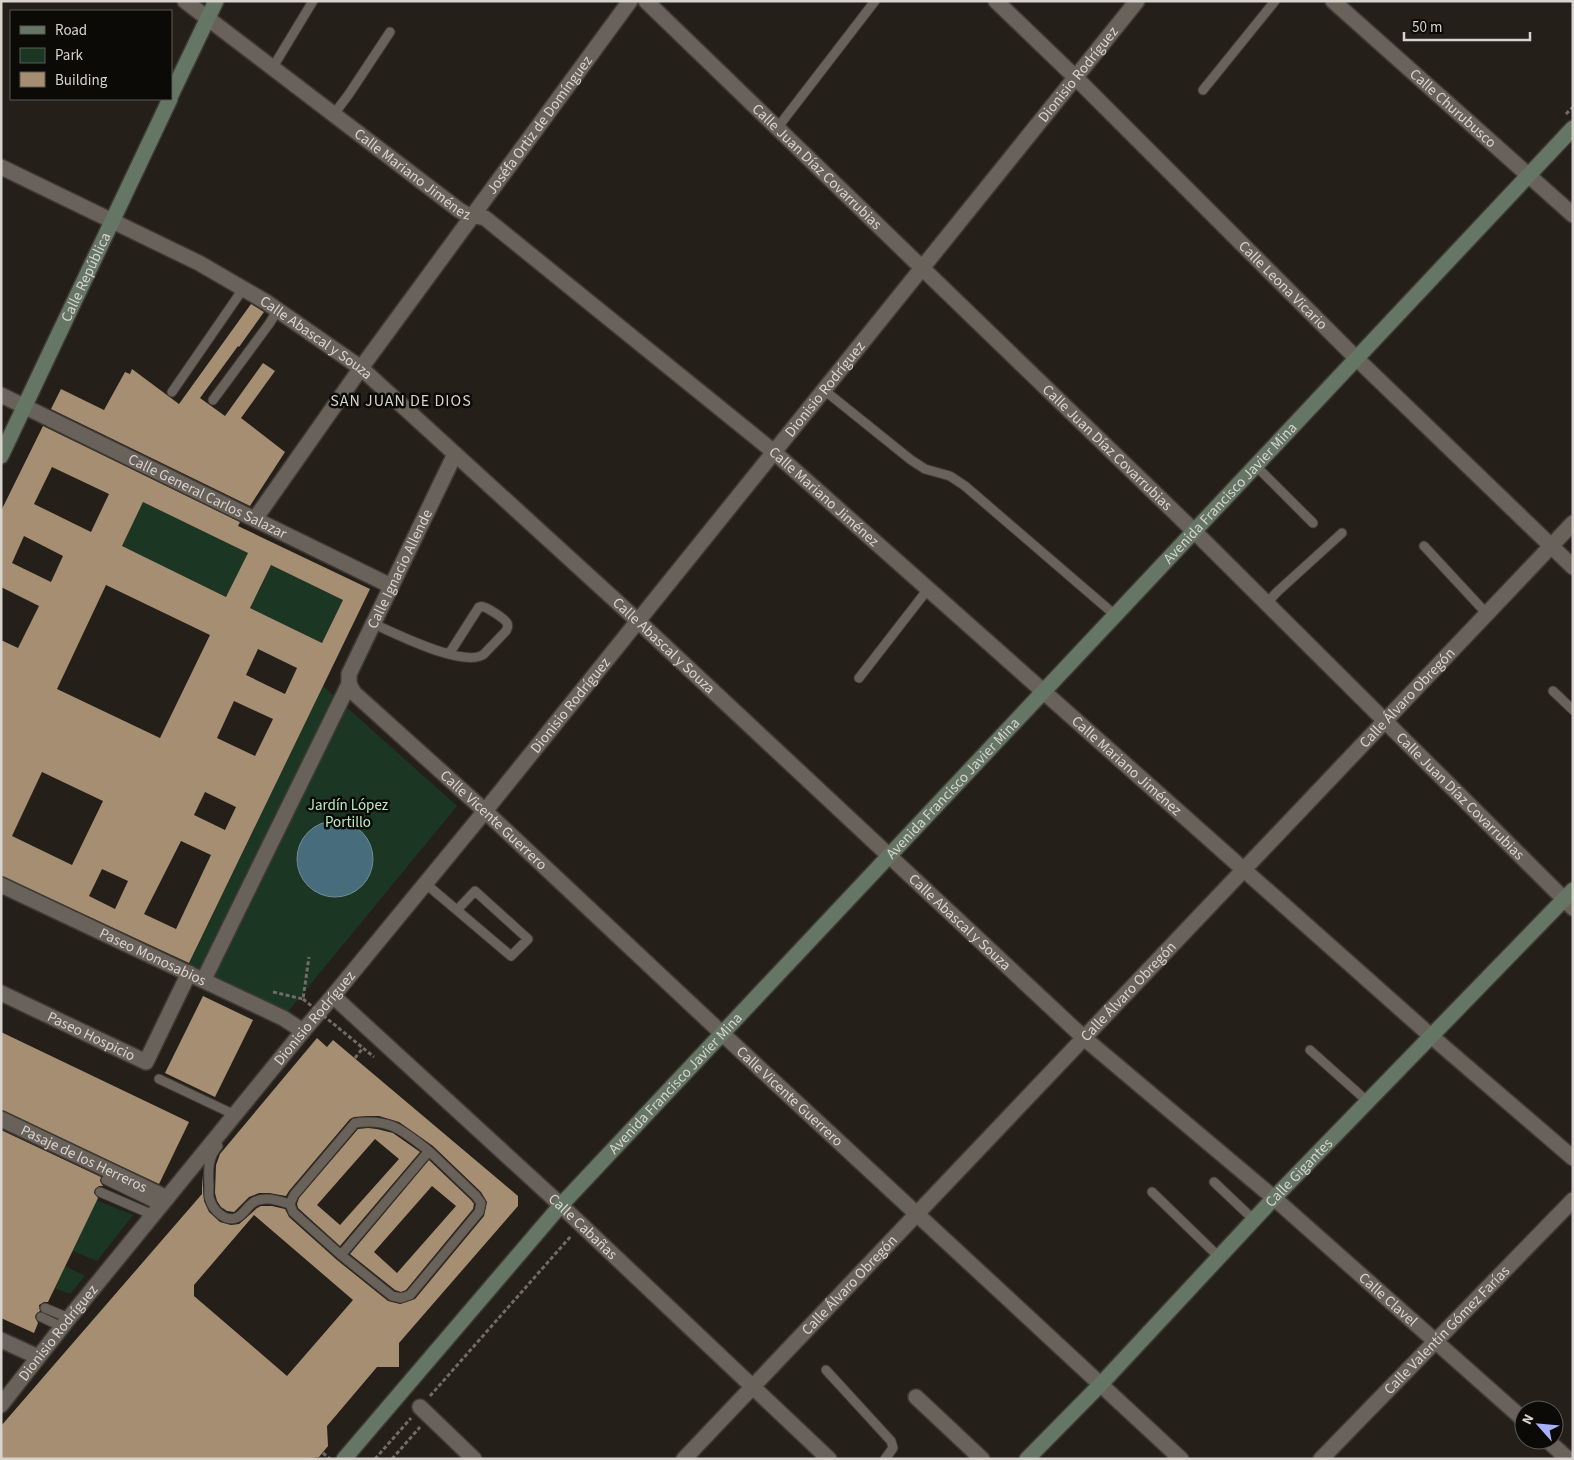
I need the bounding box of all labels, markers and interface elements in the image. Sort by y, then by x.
legend [10,10,172,100]
scale bar [1404,10,1530,42]
text: 50 m [1412,17,1442,38]
text: Road [55,20,87,41]
street label: Dionisio Rodríguez [1033,22,1123,127]
text: Park [55,45,84,66]
street label: Joséfa Ortiz de Domínguez [481,51,597,198]
street label: Calle Churubusco [1405,64,1501,153]
text: Building [55,70,108,91]
street label: Calle Juan Díaz Covarrubias [747,99,887,234]
street label: Calle Mariano Jiménez [350,123,472,225]
street label: Calle República [56,229,116,325]
street label: Calle Leona Vicario [1234,236,1332,334]
street label: Calle Abascal y Souza [256,290,377,384]
street label: Dionisio Rodríguez [780,337,870,441]
street label: Calle Juan Díaz Covarrubias [1038,379,1177,515]
district label: SAN JUAN DE DIOS [330,390,472,412]
street label: Avenida Francisco Javier Mina [1158,418,1302,568]
street label: Calle Mariano Jiménez [764,442,884,551]
street label: Calle General Carlos Salazar [125,448,291,544]
street label: Calle Ignacio Allende [362,505,437,632]
street label: Calle Abascal y Souza [608,592,720,699]
street label: Calle Álvaro Obregón [1354,643,1460,752]
street label: Dionisio Rodríguez [525,653,615,758]
street label: Calle Mariano Jiménez [1067,711,1187,820]
street label: Avenida Francisco Javier Mina [881,713,1024,864]
street label: Calle Juan Díaz Covarrubias [1391,727,1529,865]
street label: Calle Vicente Guerrero [436,765,552,875]
park label: Jardín López Portillo [308,795,388,833]
street label: Calle Abascal y Souza [904,869,1016,975]
street label: Paseo Monosabios [96,922,210,991]
street label: Calle Álvaro Obregón [1075,937,1181,1046]
street label: Dionisio Rodríguez [269,966,360,1070]
street label: Paseo Hospicio [44,1006,139,1066]
street label: Avenida Francisco Javier Mina [604,1008,747,1159]
street label: Calle Vicente Guerrero [732,1041,848,1151]
street label: Pasaje de los Herreros [17,1119,151,1198]
street label: Calle Gigantes [1260,1133,1337,1212]
street label: Calle Cabañas [544,1188,622,1264]
street label: Calle Álvaro Obregón [797,1230,902,1340]
street label: Calle Valentín Gómez Farías [1379,1261,1514,1399]
street label: Calle Clavel [1354,1267,1422,1331]
street label: Dionisio Rodríguez [13,1280,103,1385]
north arrow [1514,1400,1564,1450]
text: N [1517,1411,1539,1428]

